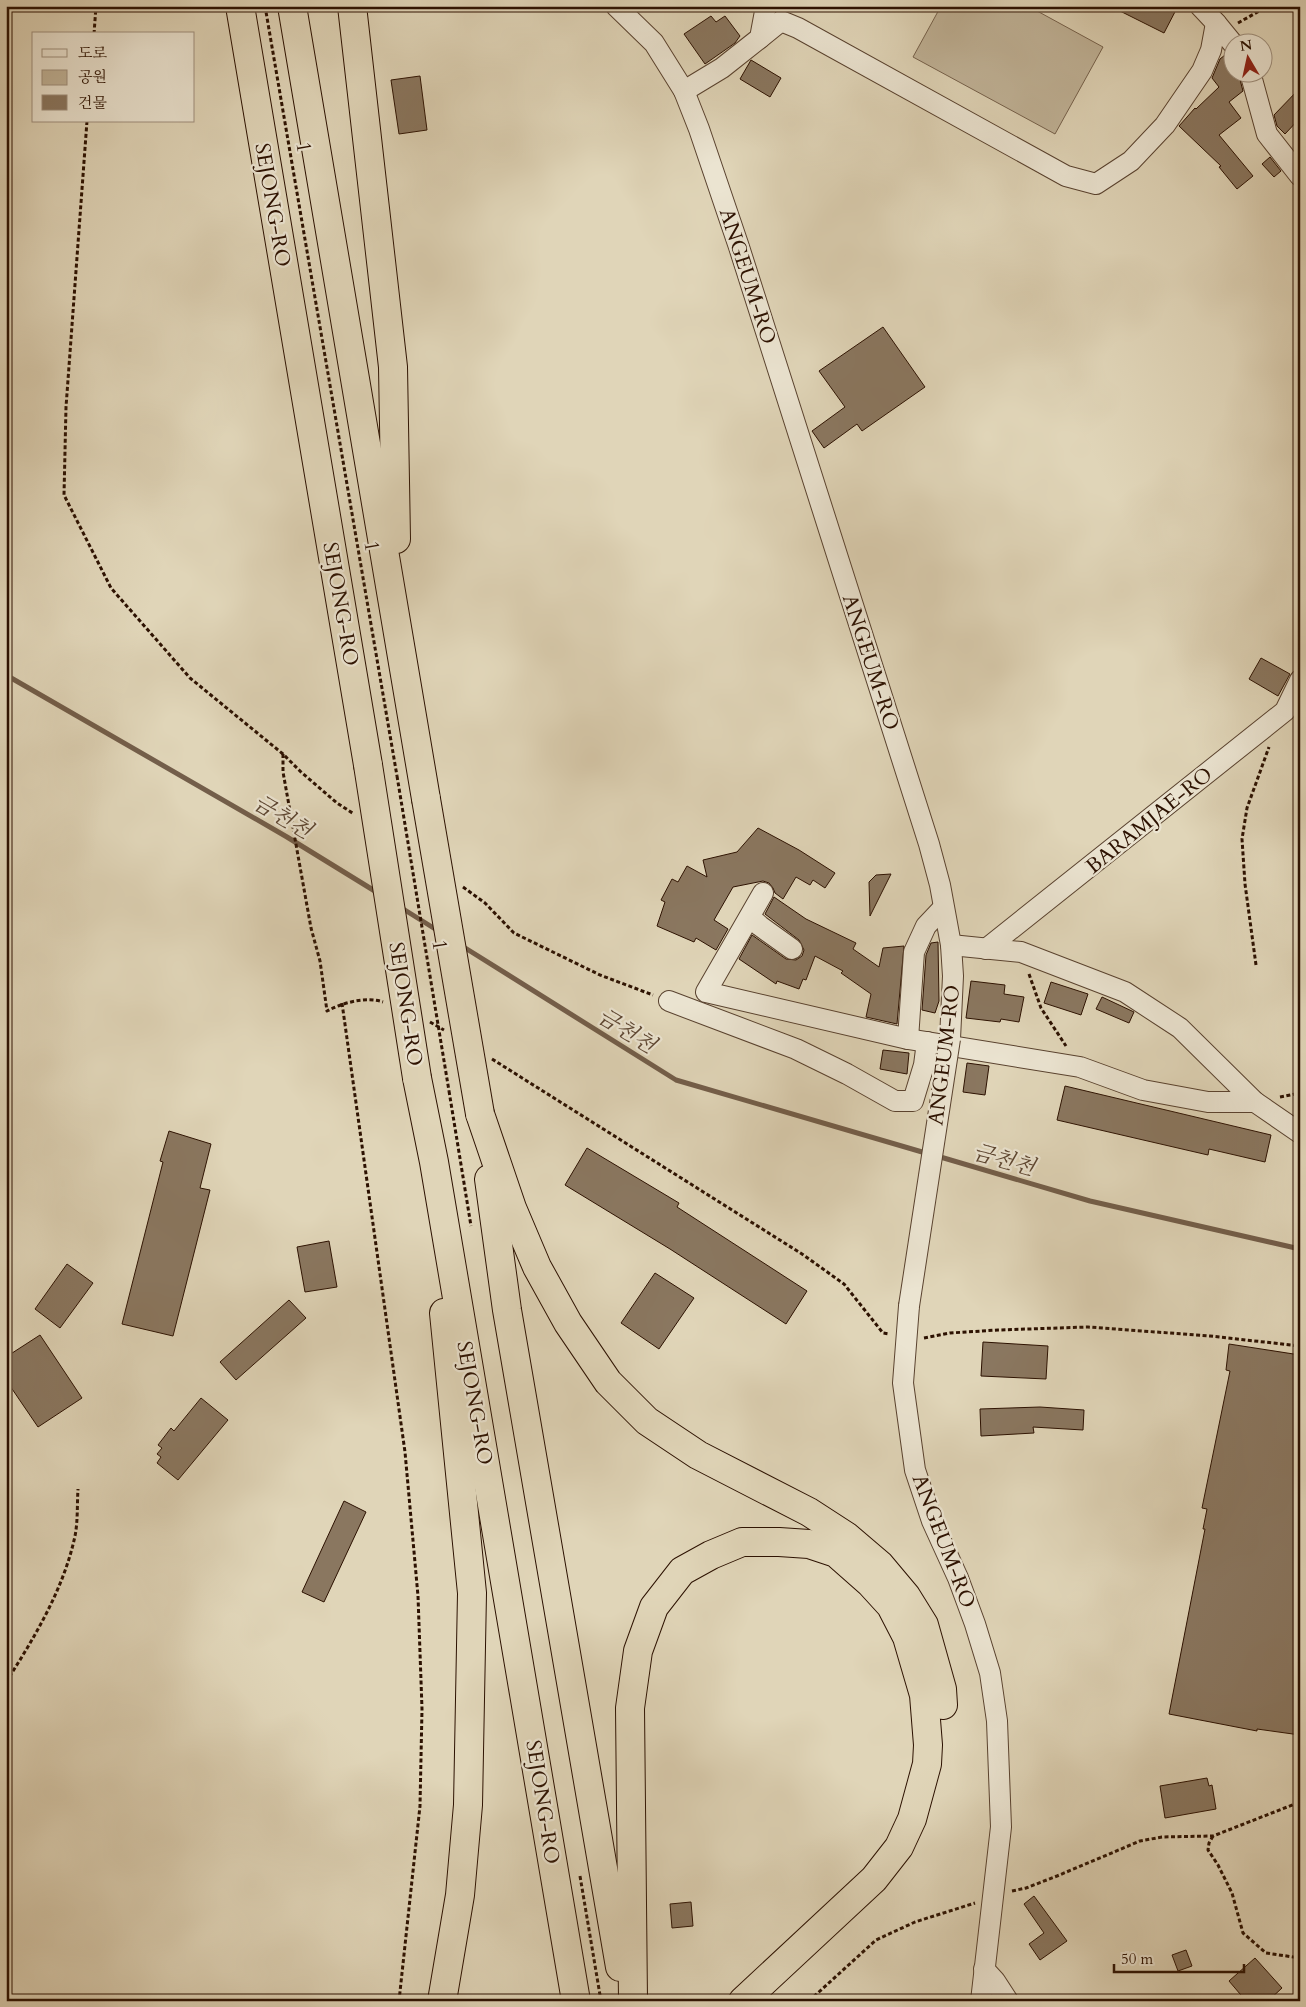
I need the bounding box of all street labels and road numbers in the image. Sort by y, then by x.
street label: 1 [288,139,319,155]
street label: SEJONG-RO [247,141,298,269]
street label: ANGEUM-RO [712,204,783,348]
street label: 1 [356,538,387,554]
street label: SEJONG-RO [315,540,366,668]
street label: ANGEUM-RO [835,590,906,734]
street label: BARAMJAE-RO [1080,760,1219,881]
street label: 1 [424,937,455,953]
street label: SEJONG-RO [381,940,430,1068]
street label: ANGEUM-RO [921,983,968,1127]
street label: SEJONG-RO [449,1339,500,1467]
street label: ANGEUM-RO [905,1470,982,1612]
street label: SEJONG-RO [518,1738,567,1866]

